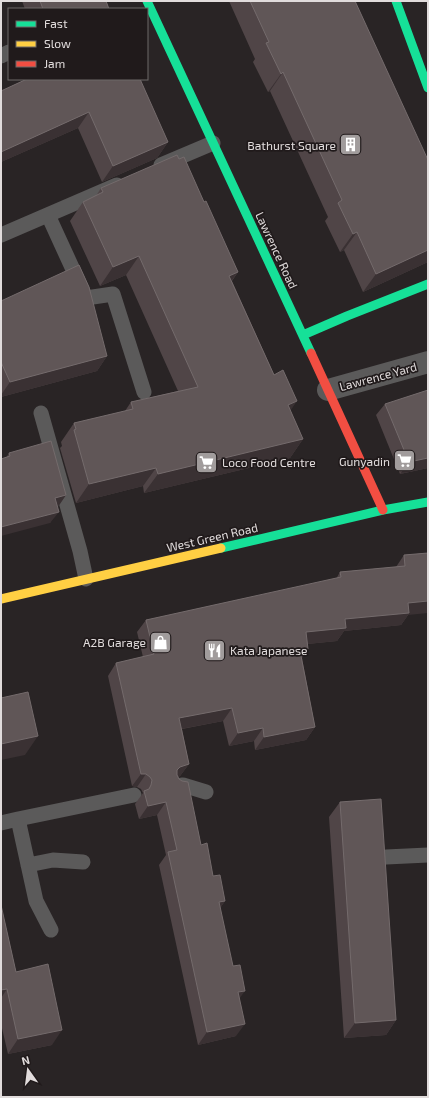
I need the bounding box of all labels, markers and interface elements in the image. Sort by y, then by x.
legend [8,8,148,80]
text: Fast [44,16,68,30]
text: Slow [44,36,71,50]
text: Jam [44,56,65,70]
building icon: Bathurst Square [338,132,364,158]
place label: Bathurst Square [247,138,336,152]
street label: Lawrence Road [253,209,301,291]
street label: Lawrence Yard [338,359,418,393]
supermarket icon: Gunyadin [392,448,418,474]
supermarket icon: Loco Food Centre [193,449,219,475]
place label: Gunyadin [339,454,390,468]
place label: Loco Food Centre [222,455,316,469]
street label: West Green Road [165,520,259,554]
shop icon: A2B Garage [148,629,174,655]
place label: A2B Garage [83,635,146,649]
restaurant icon: Kata Japanese [202,637,228,663]
place label: Kata Japanese [230,643,307,657]
north arrow [8,1050,48,1090]
text: N [20,1053,31,1067]

